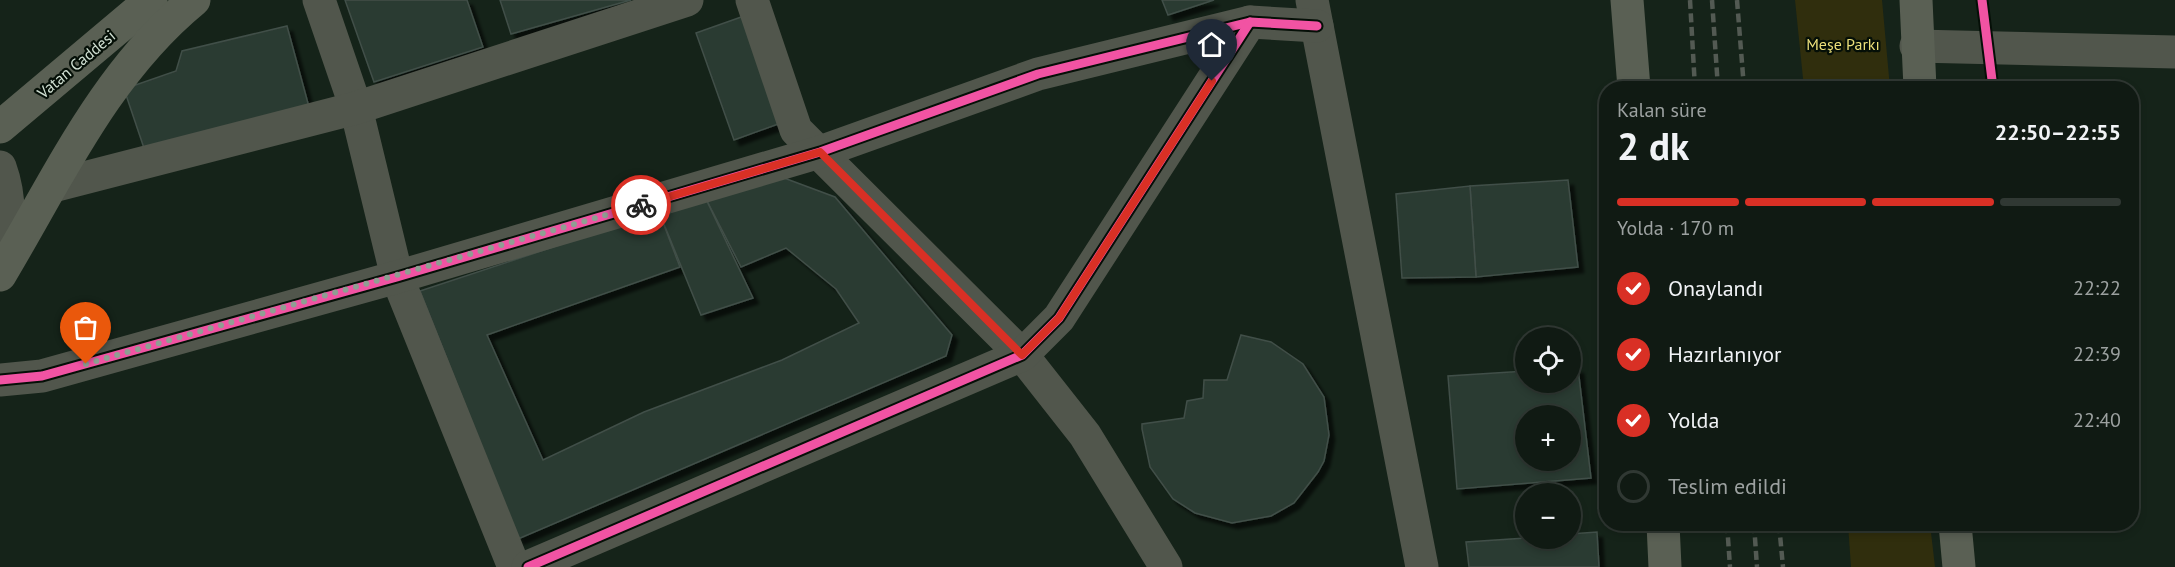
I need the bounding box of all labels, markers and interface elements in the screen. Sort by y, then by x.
pin [1186,19,1237,81]
street label: Vatan Caddesi [32,26,119,103]
icon: home [1195,28,1228,61]
park label: Meşe Parkı [1806,34,1880,54]
text: Kalan süre [1617,97,1707,123]
text: 22:50–22:55 [1995,118,2121,146]
text: 2 dk [1617,120,1689,171]
courier [611,175,671,235]
icon: bike [625,189,658,222]
text: Yolda · 170 m [1617,215,1734,241]
icon: check [1617,272,1650,305]
text: Onaylandı [1668,274,1763,302]
text: 22:22 [2073,275,2121,301]
pin [60,302,111,364]
icon: bag [69,311,102,344]
map controls [1515,327,1581,549]
button: locate [1515,327,1581,393]
icon: check [1617,338,1650,371]
text: Hazırlanıyor [1668,340,1781,368]
text: 22:39 [2073,341,2121,367]
icon: check [1617,404,1650,437]
button: + [1515,405,1581,471]
text: Yolda [1668,406,1719,434]
text: 22:40 [2073,407,2121,433]
text: Teslim edildi [1668,472,1787,500]
button: − [1515,483,1581,549]

